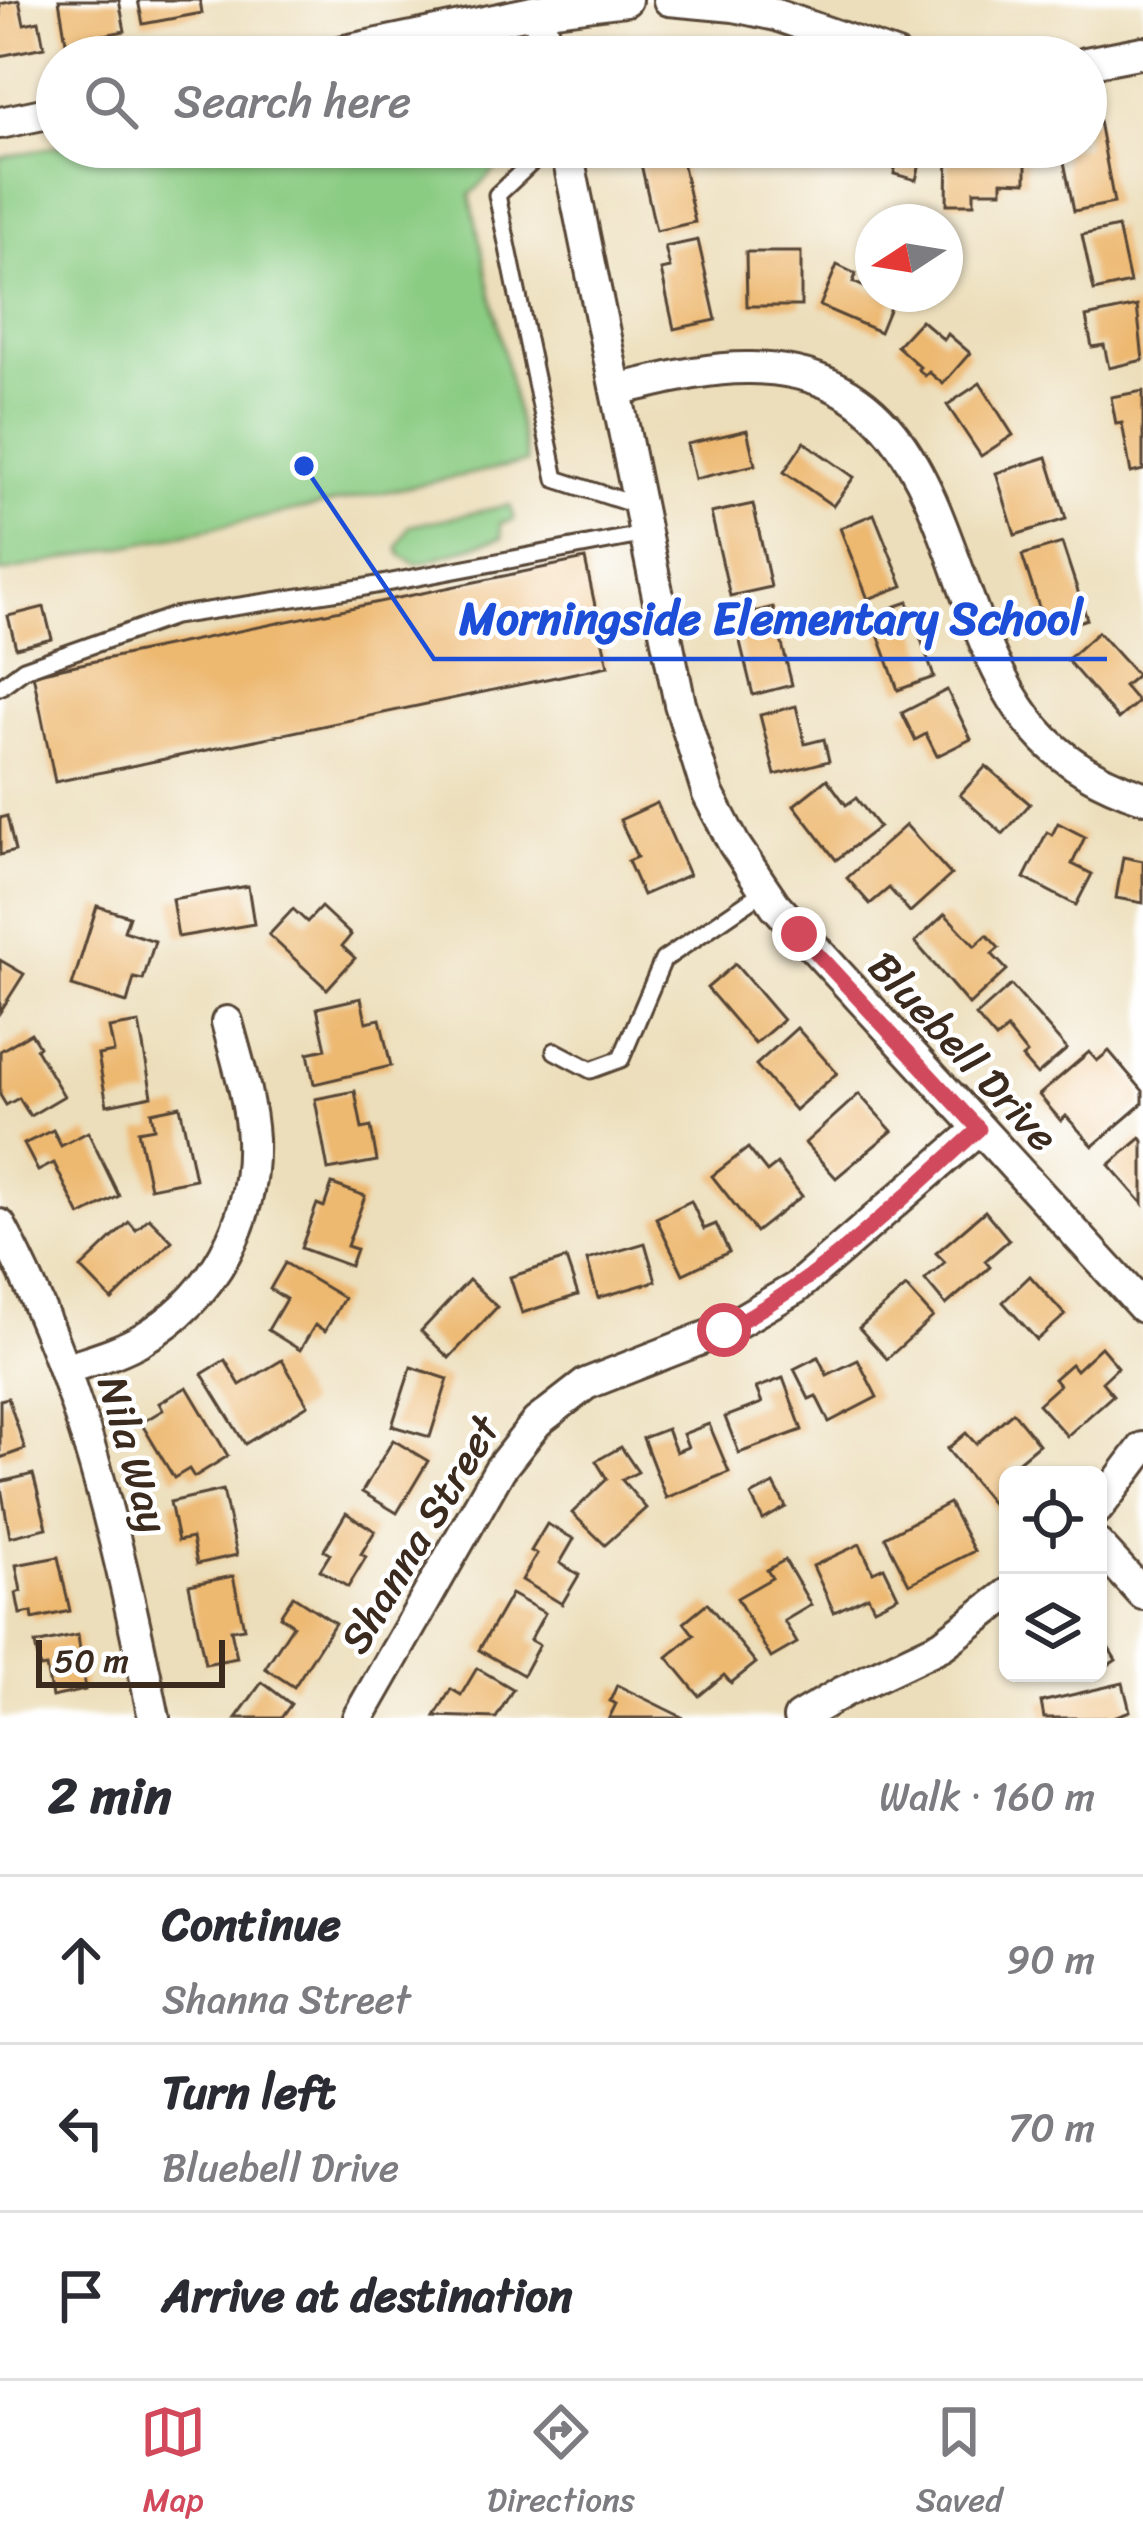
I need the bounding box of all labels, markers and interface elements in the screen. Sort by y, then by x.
search box [36,36,1107,168]
text: Search here [174,62,411,142]
icon: search [78,69,144,135]
north arrow [855,204,963,312]
callout: Morningside Elementary School [434,578,1107,659]
text: Morningside Elementary School [458,579,1085,659]
route end [772,907,826,961]
street label: Bluebell Drive [849,933,1077,1170]
route start [697,1303,751,1357]
street label: Nila Way [75,1367,191,1542]
street label: Shanna Street [319,1399,522,1668]
map controls [999,1466,1107,1682]
button: locate [999,1466,1107,1574]
button: layers [999,1574,1107,1682]
text: 50 m [54,1632,129,1690]
scale bar [36,1634,225,1687]
text: 2 min [48,1751,171,1841]
text: Walk · 160 m [879,1762,1095,1831]
text: Continue [162,1885,341,1965]
text: 90 m [1006,1925,1095,1994]
icon: ahead [48,1927,114,1993]
text: Shanna Street [162,1965,411,2034]
text: Turn left [162,2053,335,2133]
text: 70 m [1008,2093,1095,2162]
icon: left [48,2095,114,2161]
text: Bluebell Drive [162,2133,399,2202]
text: Arrive at destination [162,2256,572,2336]
icon: arrive [48,2263,114,2329]
tab: Map [140,2399,206,2529]
tab: Directions [487,2399,635,2529]
tab: Saved [916,2399,1003,2529]

